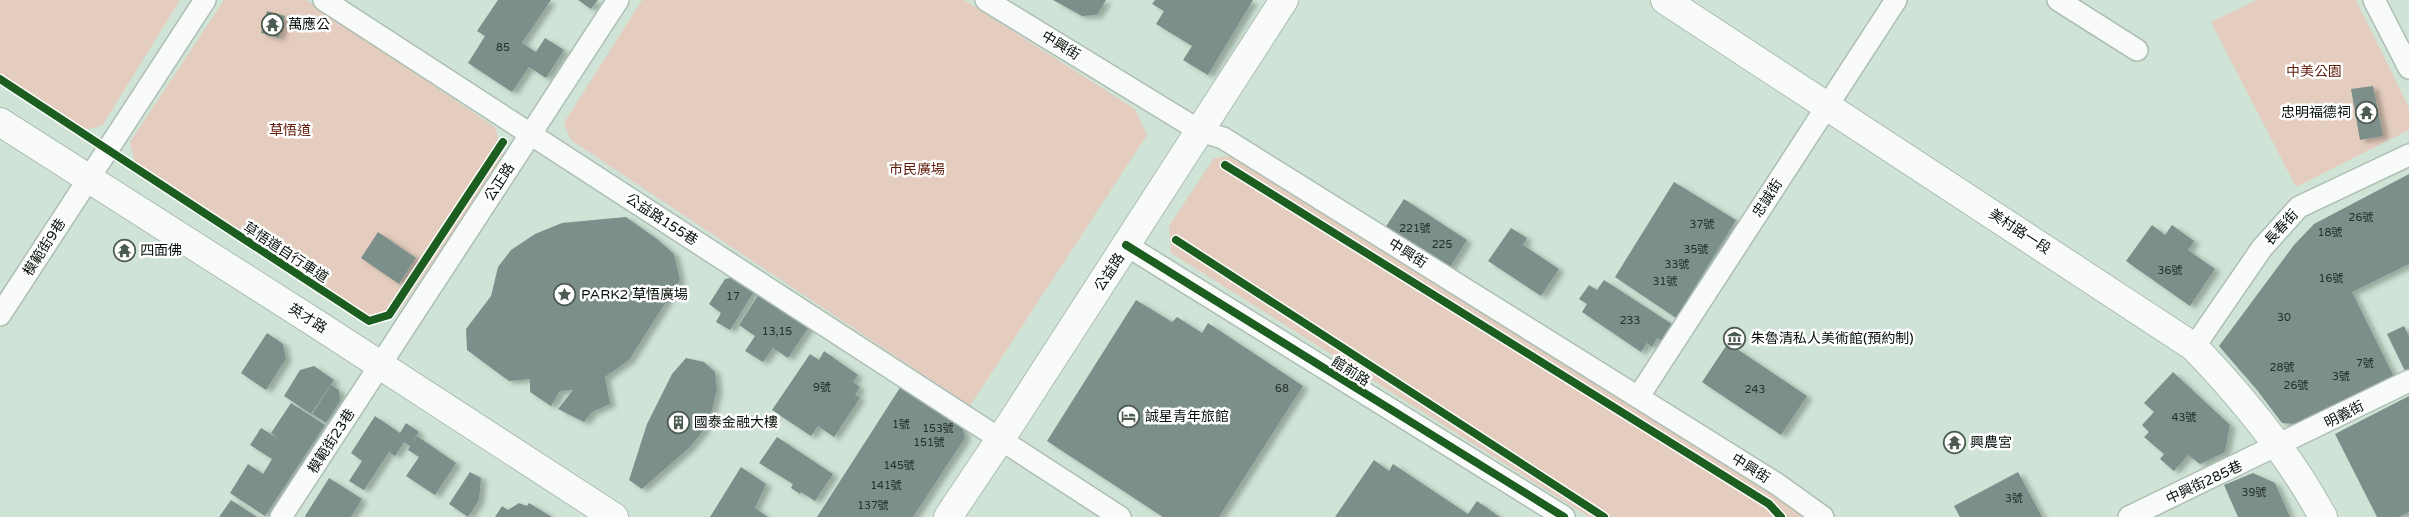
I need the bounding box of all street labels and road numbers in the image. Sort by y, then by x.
street label: 中興街 [1038,27,1083,64]
street label: 公正路 [481,160,518,205]
street label: 忠誠街 [1749,176,1786,221]
street label: 公益路155巷 [623,190,701,249]
street label: 美村路一段 [1986,205,2054,258]
street label: 長春街 [2261,206,2302,249]
street label: 模範街9巷 [20,215,69,279]
street label: 草悟道自行車道 [240,219,331,286]
street label: 中興街 [1385,235,1430,272]
street label: 公益路 [1091,250,1128,295]
street label: 英才路 [285,300,330,337]
street label: 館前路 [1328,353,1373,390]
street label: 明義街 [2322,397,2367,432]
street label: 模範街23巷 [304,406,359,477]
street label: 中興街 [1728,450,1773,487]
street label: 中興街285巷 [2163,457,2245,508]

